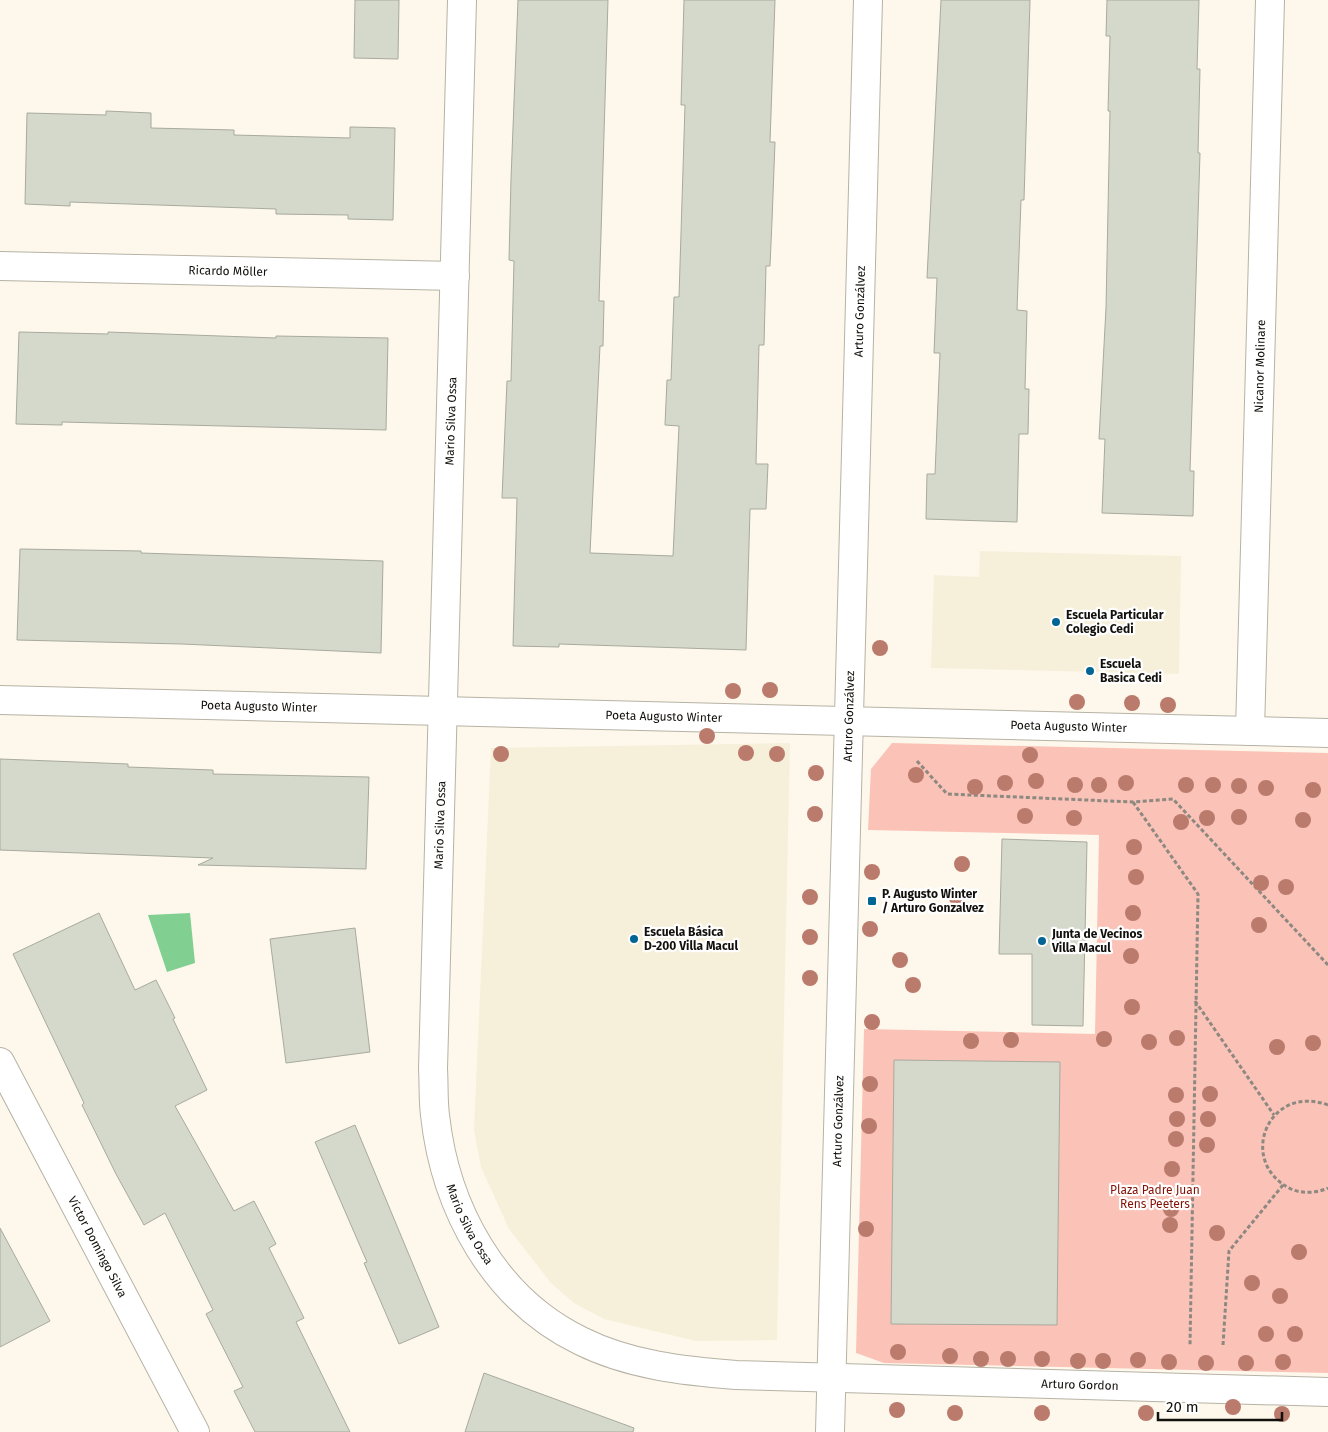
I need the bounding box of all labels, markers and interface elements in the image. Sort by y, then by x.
street label: Ricardo Möller [188,263,268,279]
street label: Arturo Gonzálvez [852,265,868,357]
street label: Nicanor Molinare [1252,319,1268,413]
street label: Mario Silva Ossa [442,376,460,466]
place label: Escuela Particular Colegio Cedi [1066,608,1164,636]
marker: Escuela Particular Colegio Cedi [1050,616,1062,628]
place label: Escuela Basica Cedi [1100,657,1162,685]
marker: Escuela Basica Cedi [1084,665,1096,677]
street label: Arturo Gonzálvez [841,670,857,762]
street label: Poeta Augusto Winter [200,698,318,715]
street label: Poeta Augusto Winter [605,708,723,725]
street label: Poeta Augusto Winter [1010,718,1128,735]
street label: Mario Silva Ossa [431,780,449,870]
place label: P. Augusto Winter / Arturo Gonzalvez [882,887,984,915]
marker: P. Augusto Winter / Arturo Gonzalvez [866,895,878,907]
place label: Escuela Básica D-200 Villa Macul [644,925,738,953]
place label: Junta de Vecinos Villa Macul [1051,927,1142,955]
marker: Escuela Básica D-200 Villa Macul [628,933,640,945]
marker: Junta de Vecinos Villa Macul [1036,935,1048,947]
street label: Arturo Gonzálvez [830,1075,846,1167]
street label: Mario Silva Ossa [443,1182,496,1267]
park label: Plaza Padre Juan Rens Peeters [1110,1183,1200,1211]
street label: Víctor Domingo Silva [65,1194,130,1300]
street label: Arturo Gordon [1041,1377,1119,1393]
scale bar [1158,1390,1282,1422]
text: 20 m [1166,1398,1199,1416]

